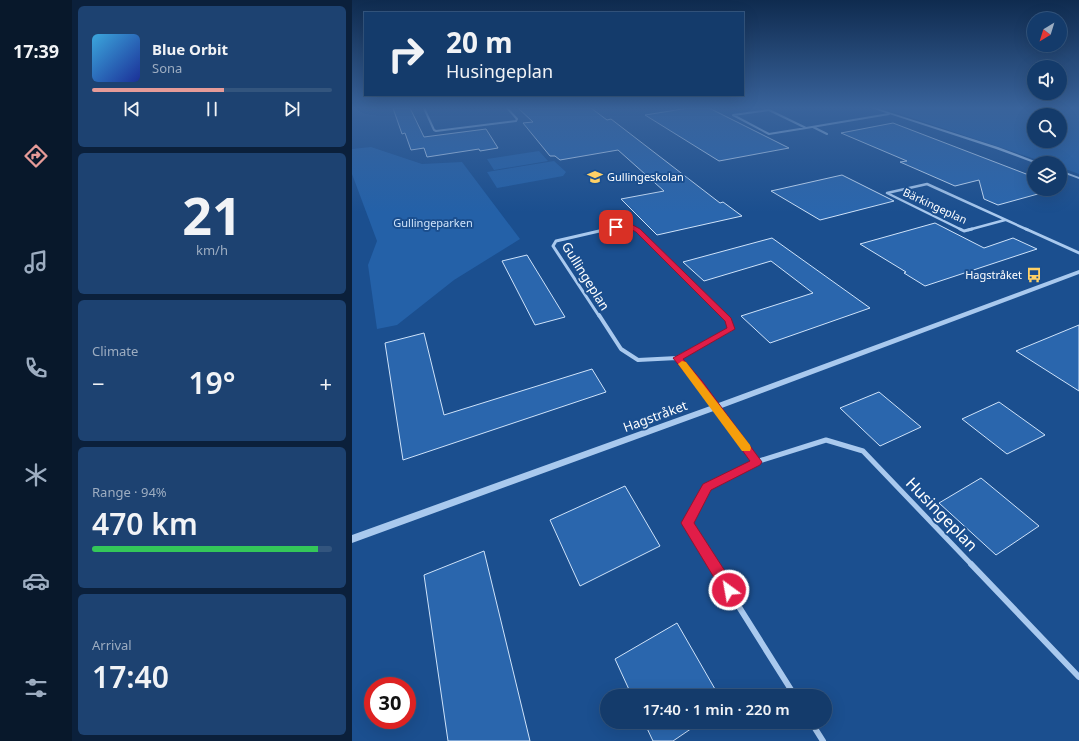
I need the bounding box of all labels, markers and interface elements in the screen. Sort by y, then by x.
north arrow [1027,12,1067,52]
map controls [1027,12,1067,196]
text: 20 m [446,23,513,61]
icon: right [380,28,432,80]
text: 17:39 [13,39,59,63]
text: Blue Orbit [152,39,228,59]
text: Sona [152,59,182,77]
text: Husingeplan [446,59,553,83]
button: sound [1027,60,1067,100]
icon: previous [121,98,143,120]
icon: pause [201,98,223,120]
icon: next [281,98,303,120]
button: search [1027,108,1067,148]
icon: directions [22,142,50,170]
button: layers [1027,156,1067,196]
school or university icon: Gullingeskolan [586,168,604,186]
place label: Gullingeskolan [607,169,684,184]
text: 21 [182,179,242,250]
street label: Bärkingeplan [901,184,970,227]
pin [599,210,633,244]
park label: Gullingeparken [393,215,473,230]
icon: arrive [605,216,627,238]
street label: Gullingeplan [558,238,614,314]
text: km/h [196,241,228,259]
icon: music [22,248,50,276]
bus stop icon: Hagstråket [1025,266,1043,284]
place label: Hagstråket [965,267,1022,282]
text: Climate [92,342,138,360]
icon: phone [22,354,50,382]
text: 19° [188,362,236,403]
text: − [92,368,105,398]
text: + [319,368,332,398]
street label: Hagstråket [620,396,690,436]
icon: climate [22,461,50,489]
street label: Husingeplan [901,472,983,556]
text: Range · 94% [92,483,167,501]
text: 470 km [92,503,198,544]
icon: car [22,567,50,595]
position arrow [708,569,750,611]
text: Arrival [92,636,132,654]
text: 17:40 [92,656,169,697]
icon: filters [22,674,50,702]
speed limit sign: 30 [364,677,416,729]
text: 17:40 · 1 min · 220 m [642,699,790,719]

